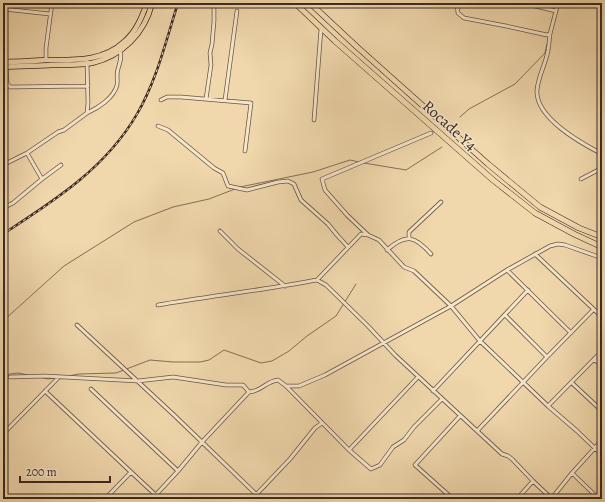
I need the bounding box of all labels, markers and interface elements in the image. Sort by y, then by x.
street label: Rocade Y4 [417,95,481,156]
scale bar [20,458,110,484]
text: 200 m [26,464,57,480]

